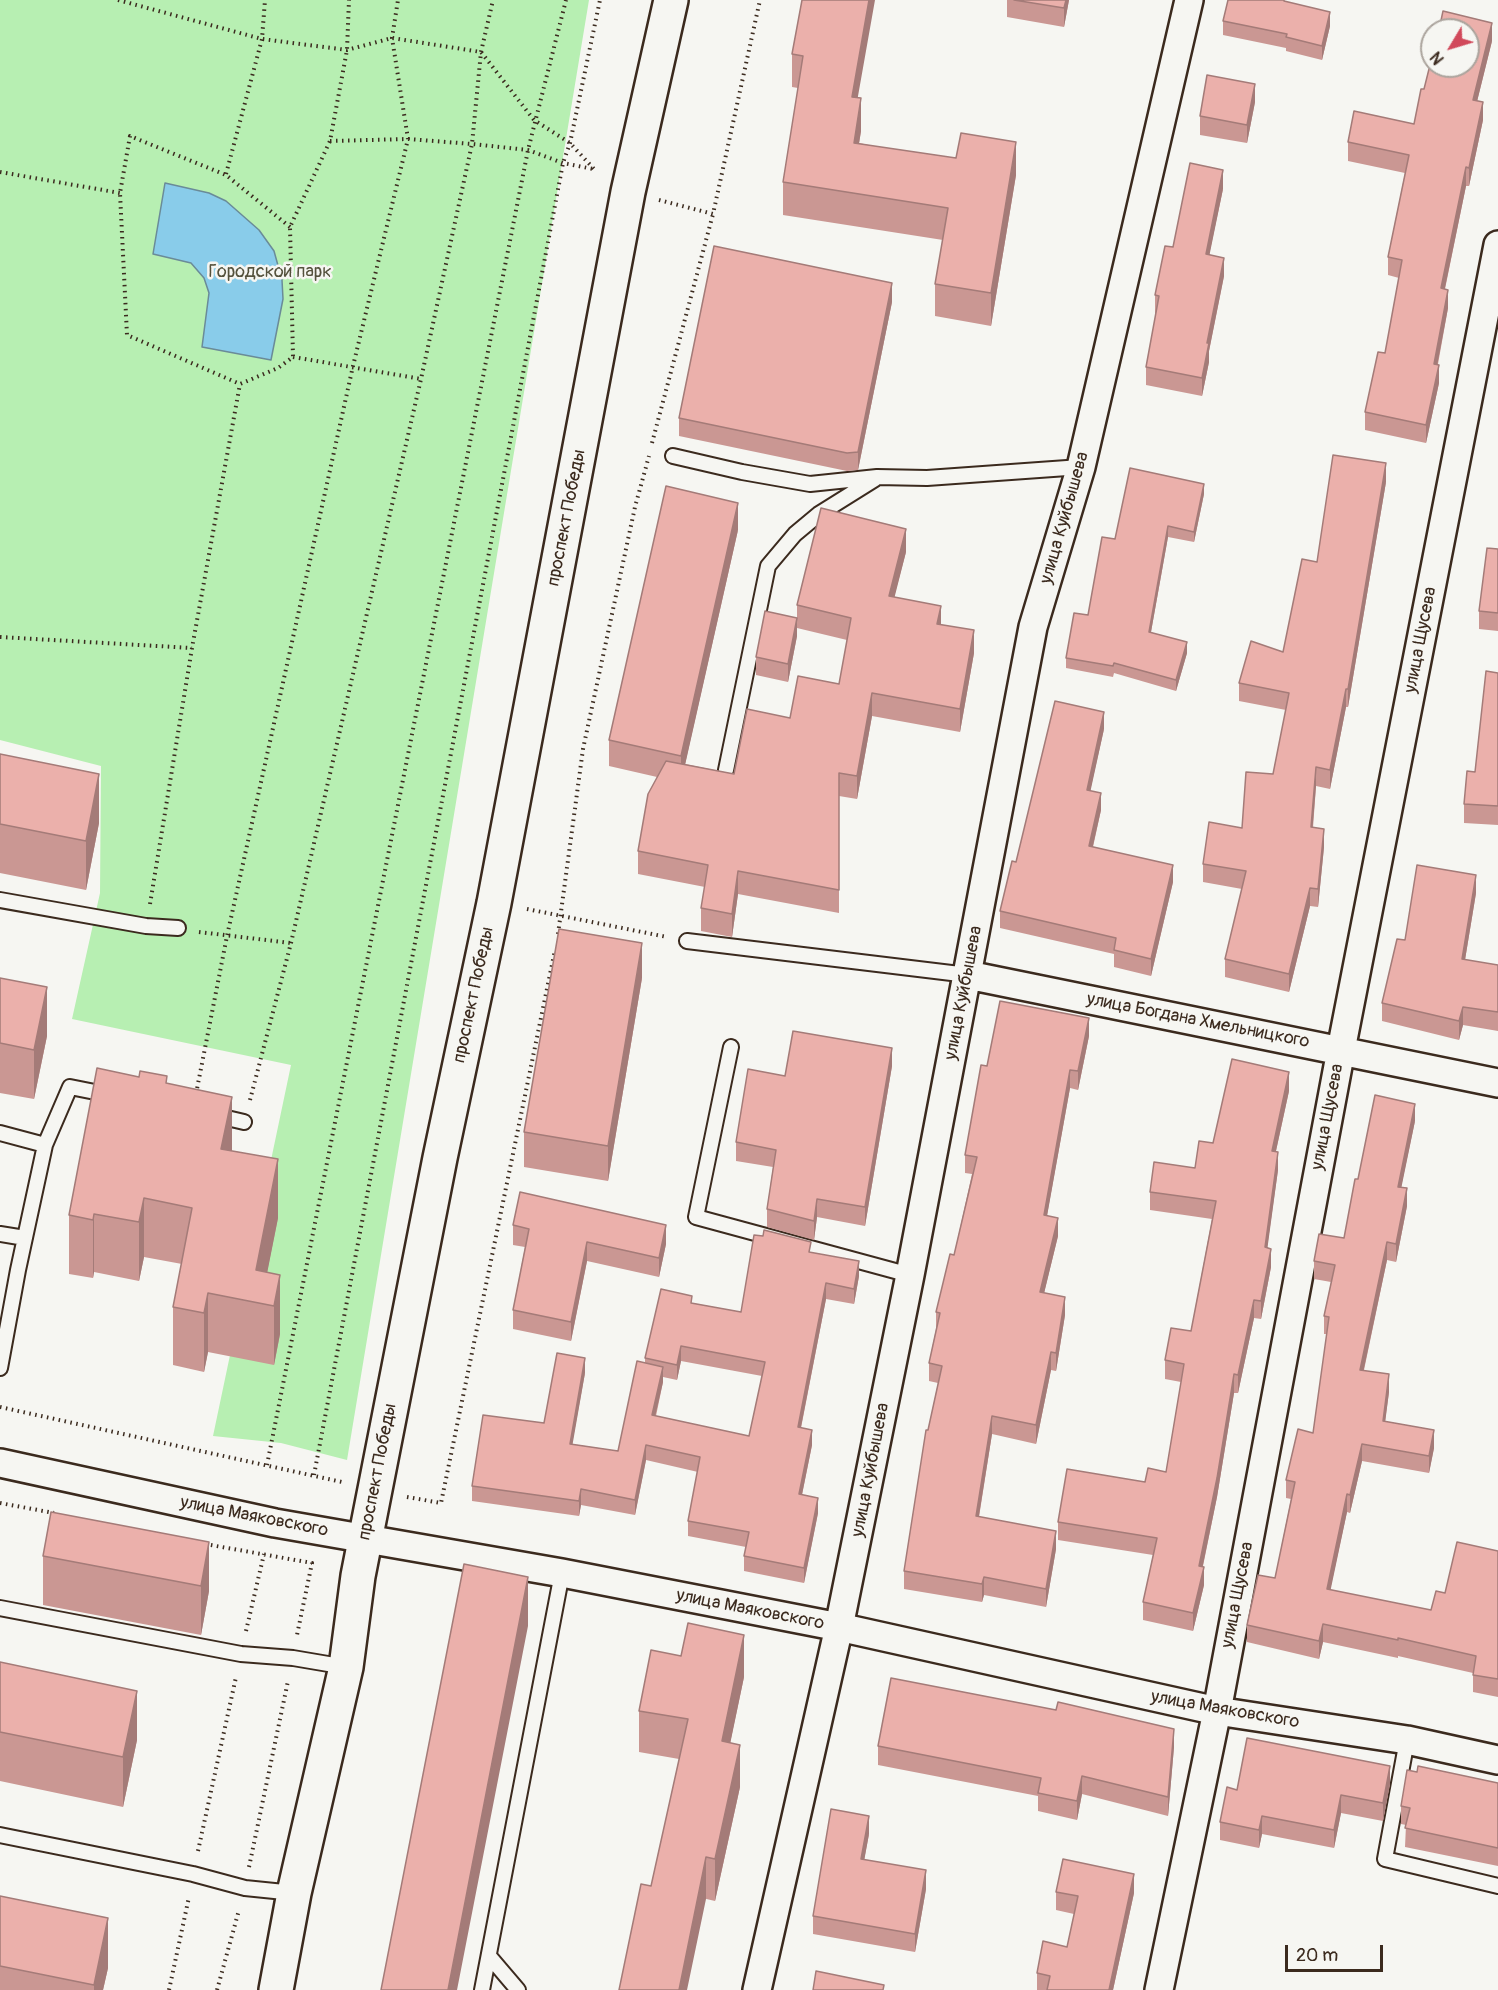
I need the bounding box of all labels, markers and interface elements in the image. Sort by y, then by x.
north arrow [1420,18,1480,78]
text: N [1426,47,1449,68]
park label: Городской парк [208,261,332,283]
street label: проспект Победы [543,448,591,588]
street label: улица Куйбышева [1036,450,1094,586]
street label: улица Щусева [1400,585,1442,695]
street label: улица Куйбышева [940,924,988,1062]
street label: проспект Победы [449,925,499,1065]
street label: улица Богдана Хмельницкого [1085,989,1311,1053]
street label: улица Щусева [1307,1062,1349,1172]
street label: улица Куйбышева [847,1401,895,1539]
street label: проспект Победы [354,1402,402,1542]
street label: улица Маяковского [178,1492,330,1542]
street label: улица Щусева [1217,1540,1259,1650]
street label: улица Маяковского [674,1585,826,1635]
street label: улица Маяковского [1149,1686,1301,1734]
scale bar [1288,1933,1386,1971]
text: 20 m [1296,1944,1338,1967]

